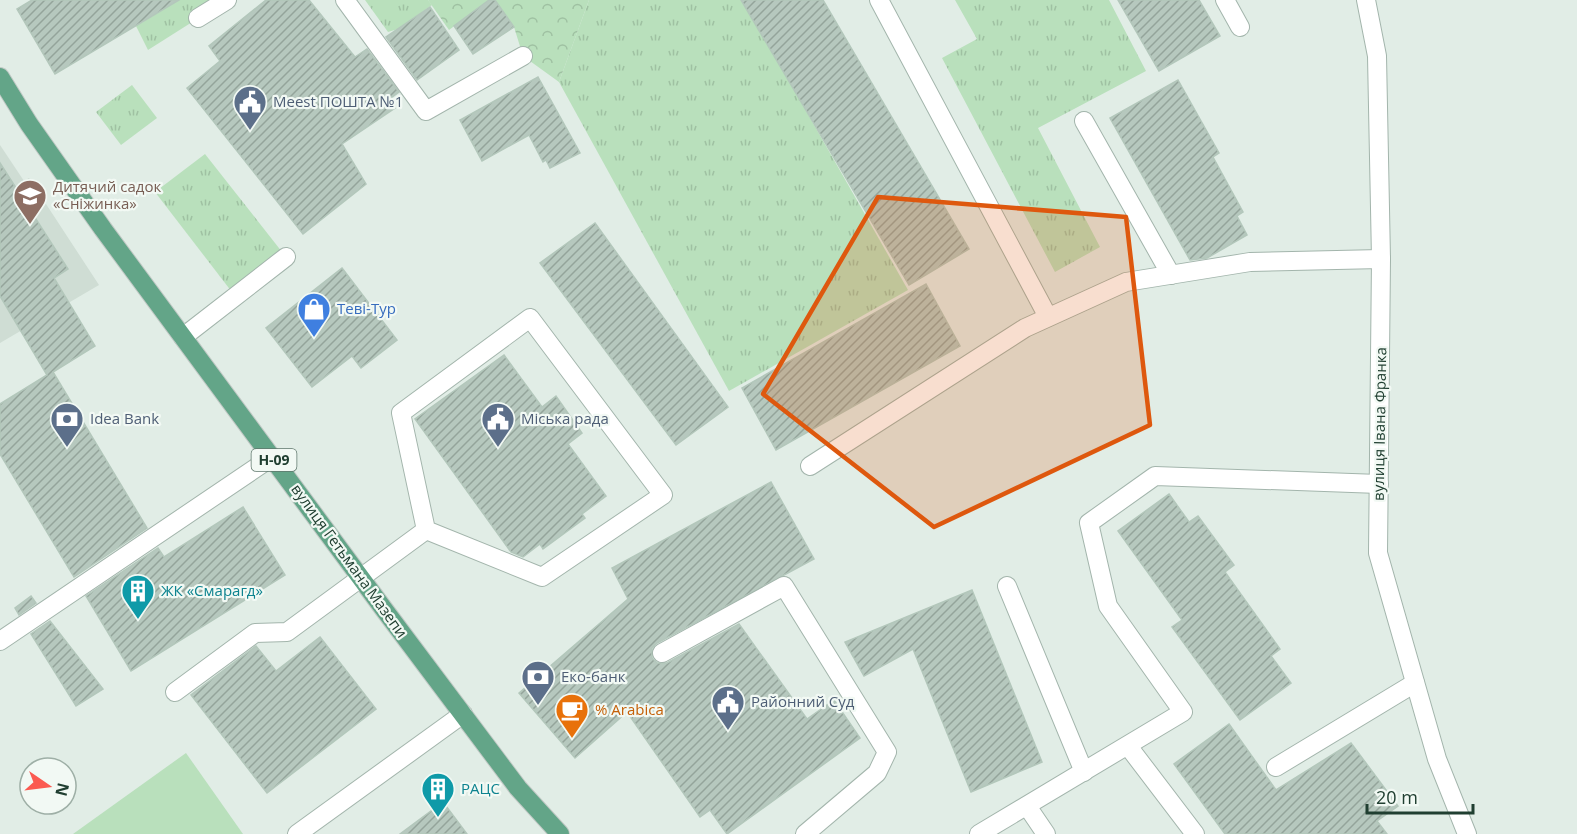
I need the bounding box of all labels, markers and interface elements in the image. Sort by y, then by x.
public building icon: Meest ПОШТА №1 [232,84,268,131]
place label: Meest ПОШТА №1 [273,91,403,111]
place label: Дитячий садок «Сніжинка» [53,176,161,213]
school or university icon: Дитячий садок «Сніжинка» [12,178,48,225]
shop icon: Теві-Тур [296,291,332,338]
place label: Теві-Тур [337,298,396,318]
street label: вулиця Івана Франка [1368,347,1390,501]
bank icon: Idea Bank [49,401,85,448]
public building icon: Міська рада [480,401,516,448]
place label: Idea Bank [90,408,159,428]
place label: Міська рада [521,408,609,428]
road number: Н-09 [252,449,296,471]
street label: вулиця Гетьмана Мазепи [287,480,412,641]
building icon: ЖК «Смарагд» [120,573,156,620]
place label: ЖК «Смарагд» [161,580,263,600]
bank icon: Еко-банк [520,659,556,706]
place label: Еко-банк [561,666,626,686]
public building icon: Районний Суд [710,684,746,731]
place label: Районний Суд [751,691,855,711]
cafe icon: % Arabica [554,692,590,739]
place label: % Arabica [595,699,664,719]
north arrow [18,756,78,816]
building icon: РАЦС [420,771,456,818]
scale bar [1367,777,1474,815]
place label: РАЦС [461,778,500,798]
text: N [50,781,75,799]
text: 20 m [1376,785,1418,809]

